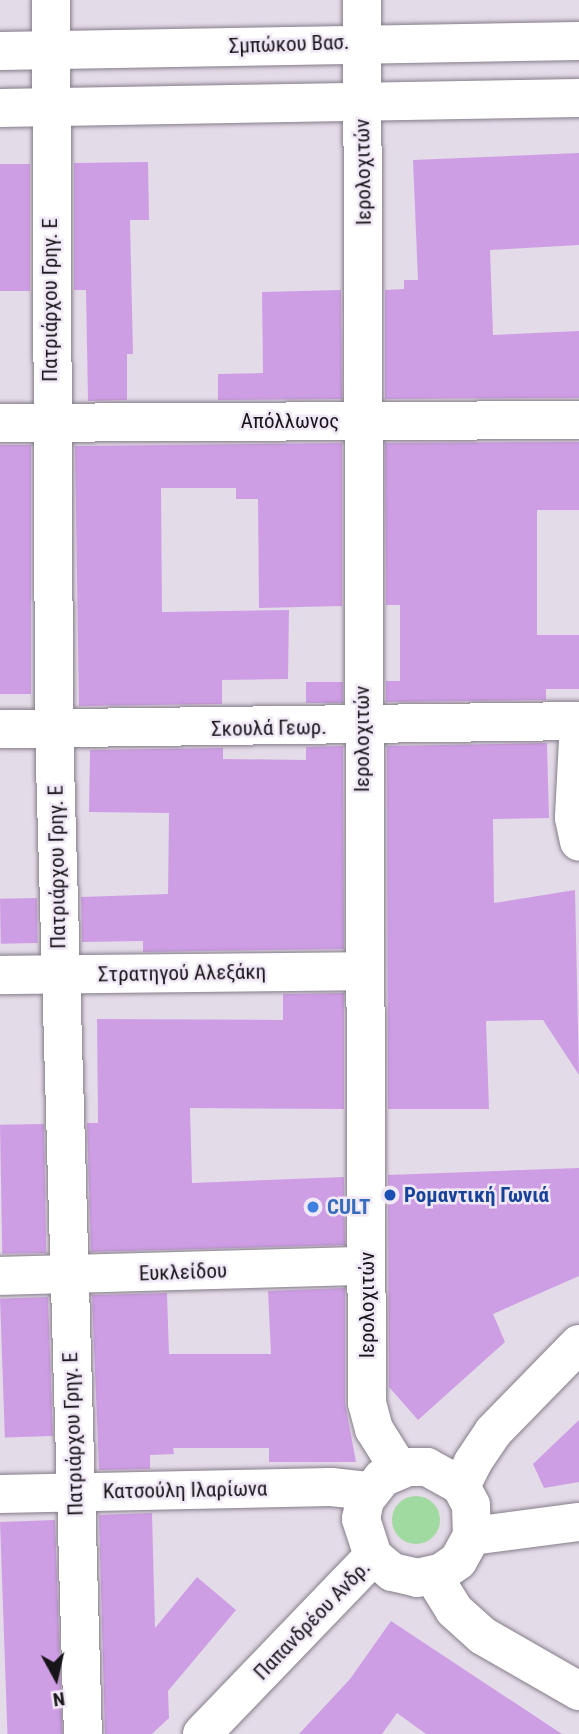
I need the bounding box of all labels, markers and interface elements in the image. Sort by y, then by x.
street label: Σμπώκου Βασ. [228,29,350,59]
street label: Ιερολοχιτών [349,119,377,225]
street label: Πατριάρχου Γρηγ. Ε [37,218,63,382]
street label: Απόλλωνος [241,408,339,434]
street label: Ιερολοχιτών [349,686,375,792]
street label: Σκουλά Γεωρ. [211,714,327,742]
street label: Πατριάρχου Γρηγ. Ε [43,785,71,949]
street label: Στρατηγού Αλεξάκη [98,959,266,987]
place label: Ρομαντική Γωνιά [404,1182,549,1208]
marker: Ρομαντική Γωνιά [382,1187,398,1203]
place label: CULT [327,1194,370,1220]
marker: CULT [305,1199,321,1215]
street label: Ιερολοχιτών [354,1252,380,1358]
street label: Ευκλείδου [138,1258,228,1286]
street label: Πατριάρχου Γρηγ. Ε [58,1352,88,1516]
street label: Κατσούλη Ιλαρίωνα [103,1476,267,1504]
street label: Παπανδρέου Ανδρ. [248,1555,376,1685]
north arrow [21,1643,91,1713]
text: N [52,1687,66,1711]

